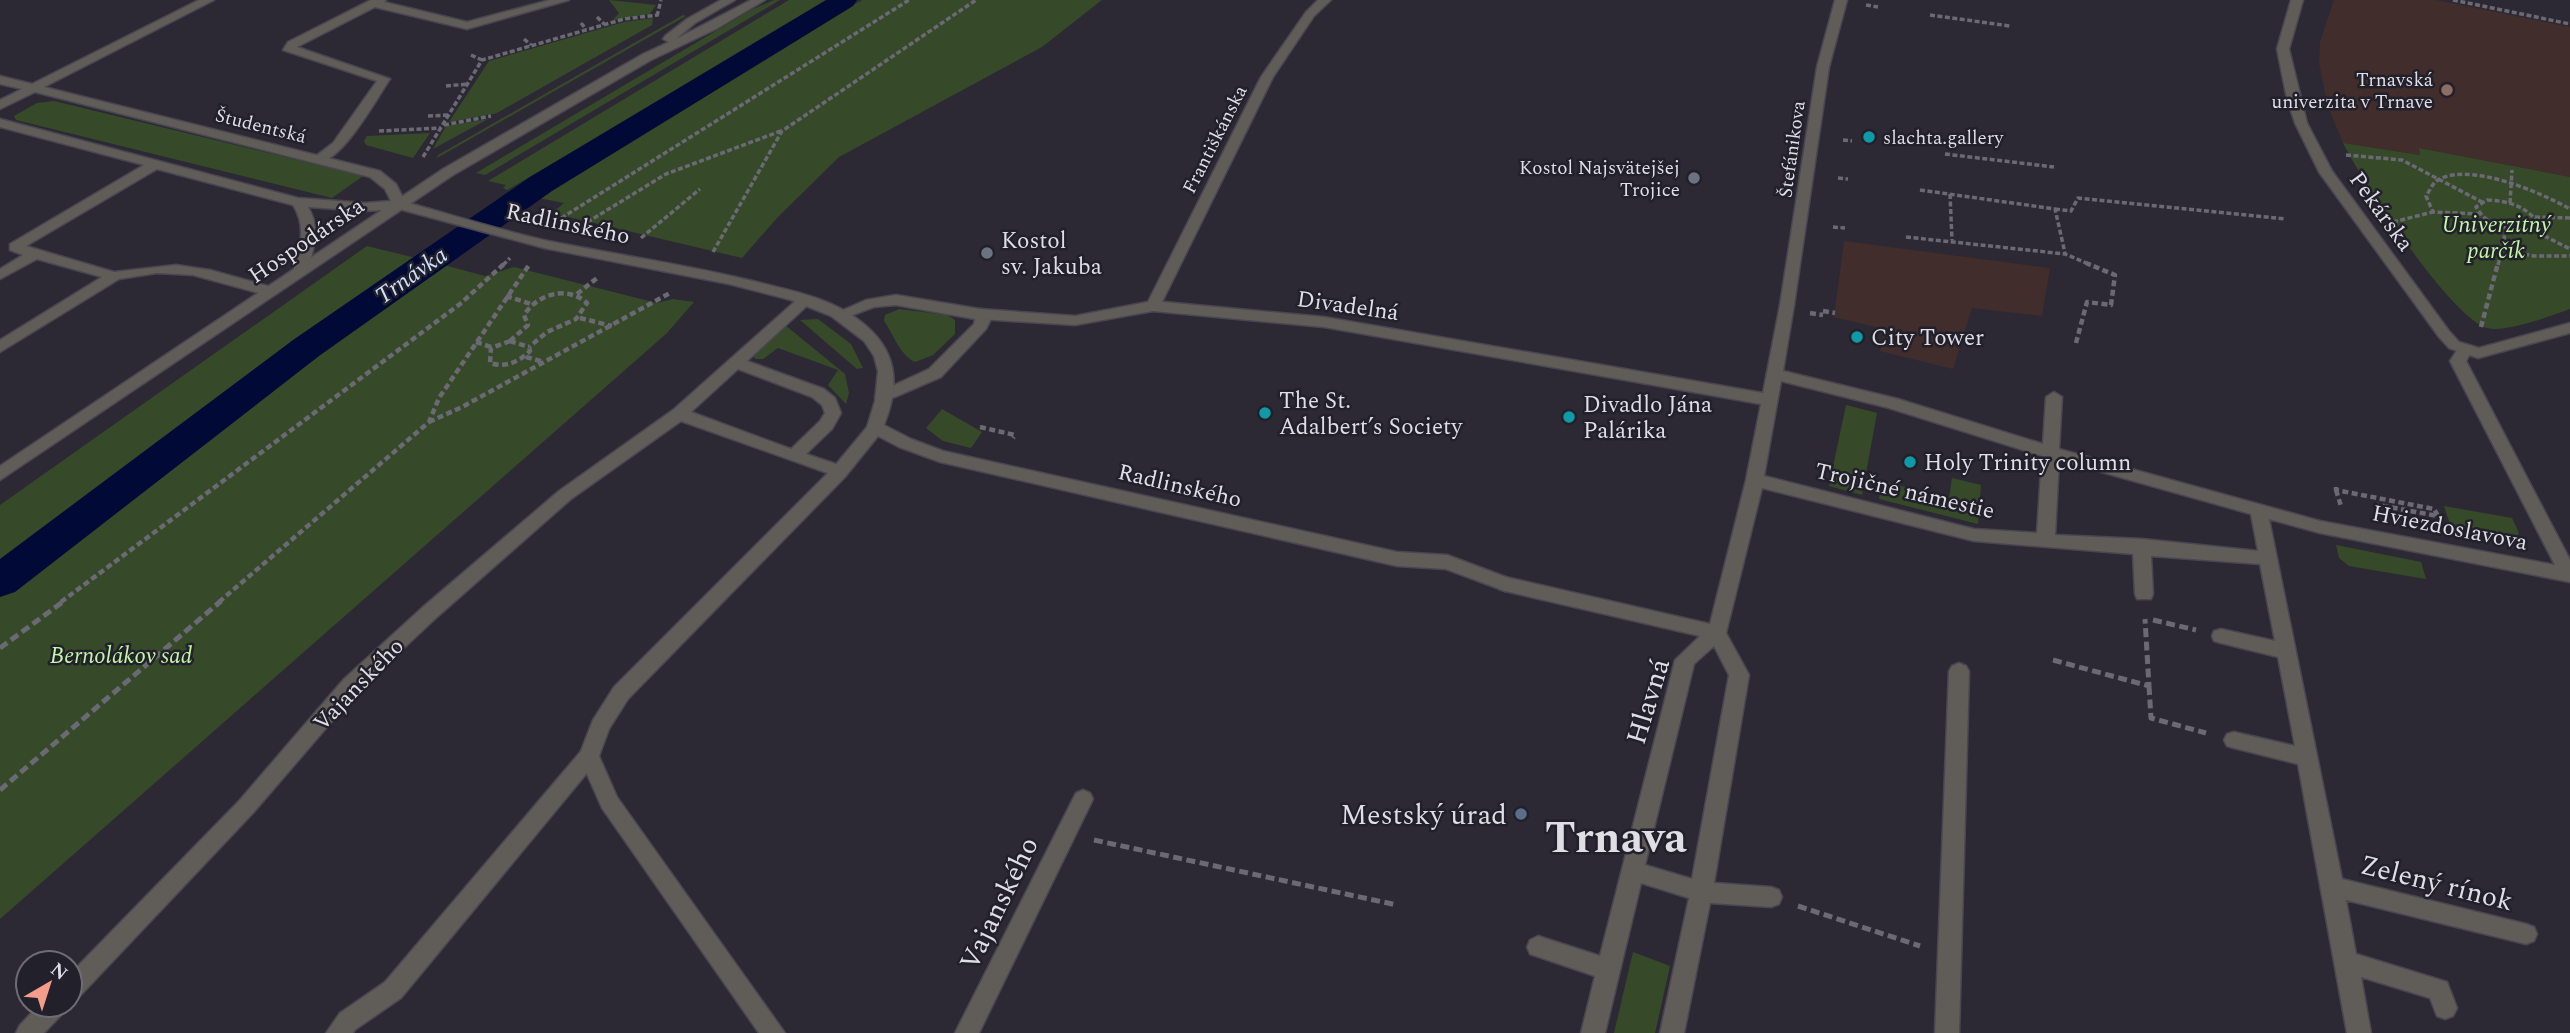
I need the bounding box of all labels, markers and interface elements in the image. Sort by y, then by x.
place label: Trnavská univerzita v Trnave [2271,66,2434,117]
street label: Františkánska [1176,80,1255,199]
marker: Trnavská univerzita v Trnave [2439,82,2455,98]
street label: Štefánikova [1771,98,1814,200]
street label: Študentská [212,101,310,152]
place label: slachta.gallery [1883,124,2004,153]
marker: slachta.gallery [1861,129,1877,145]
place label: Kostol Najsvätejšej Trojice [1519,154,1680,205]
street label: Pekárska [2340,164,2422,259]
marker: Kostol Najsvätejšej Trojice [1686,170,1702,186]
street label: Hospodárska [242,189,372,293]
street label: Radlinského [502,194,633,255]
park label: Univerzitný parčík [2441,208,2553,269]
place label: Kostol sv. Jakuba [1001,224,1102,285]
water label: Trnávka [368,238,455,314]
marker: Kostol sv. Jakuba [979,245,995,261]
street label: Divadelná [1295,282,1401,331]
place label: City Tower [1871,321,1984,356]
marker: City Tower [1849,329,1865,345]
place label: The St. Adalbert’s Society [1279,384,1463,445]
place label: Divadlo Jána Palárika [1583,388,1712,449]
marker: The St. Adalbert’s Society [1257,405,1273,421]
marker: Divadlo Jána Palárika [1561,409,1577,425]
place label: Holy Trinity column [1924,446,2131,481]
street label: Trojičné námestie [1811,454,1998,529]
marker: Holy Trinity column [1902,454,1918,470]
street label: Radlinského [1114,455,1245,518]
street label: Hviezdoslavova [2369,496,2531,561]
street label: Vajanského [305,630,413,740]
park label: Bernolákov sad [50,639,193,674]
street label: Hlavná [1615,653,1682,750]
place label: Mestský úrad [1340,794,1507,837]
district label: Trnava [1545,805,1687,872]
marker: Mestský úrad [1513,806,1529,822]
street label: Vajanského [948,830,1050,978]
street label: Zelený rínok [2356,844,2518,923]
north arrow [14,949,84,1019]
text: N [44,956,74,988]

